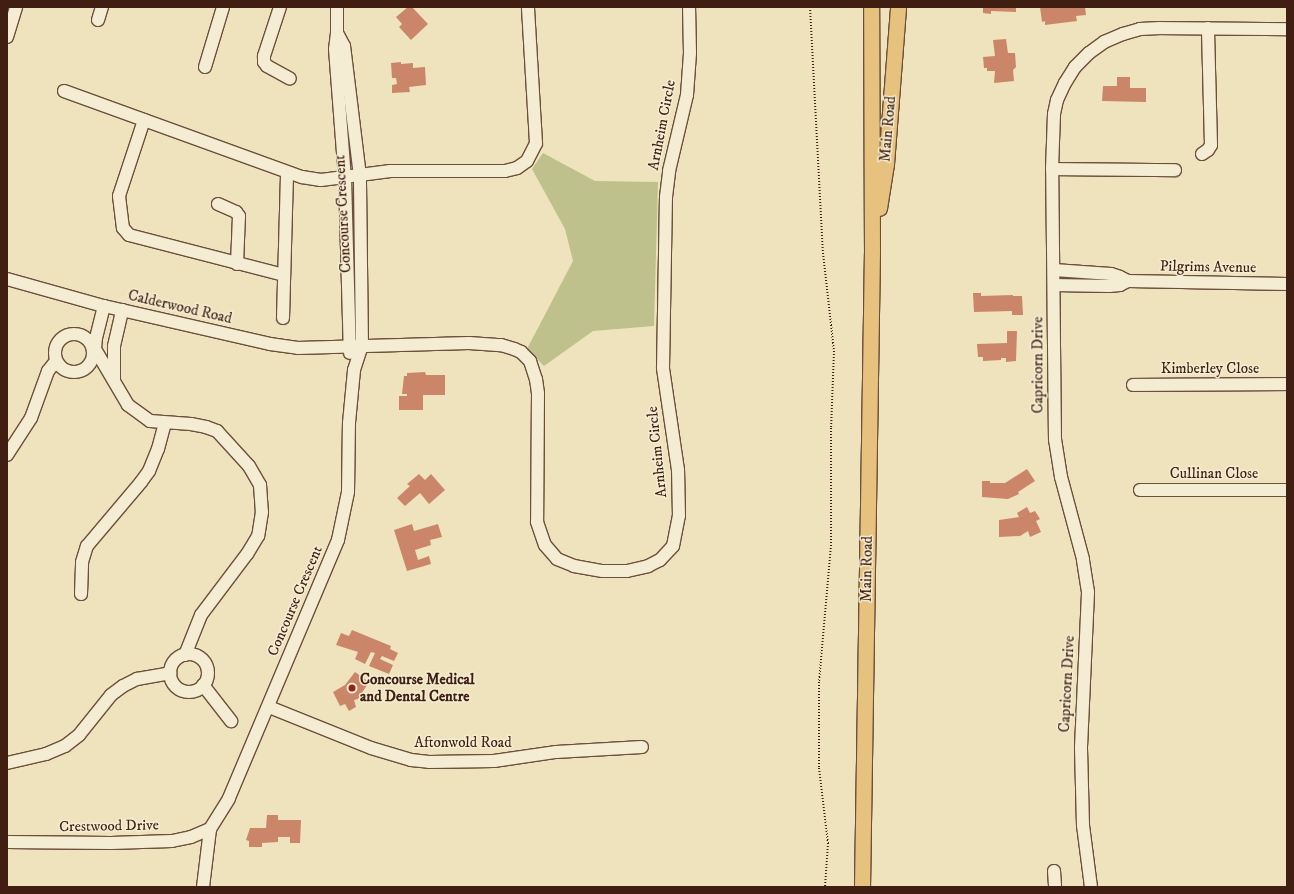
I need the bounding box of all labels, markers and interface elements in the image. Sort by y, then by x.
street label: Arnheim Circle [644,78,680,172]
street label: Main Road [876,95,900,163]
street label: Concourse Crescent [331,155,355,273]
street label: Pilgrims Avenue [1160,257,1256,277]
street label: Calderwood Road [126,286,234,328]
street label: Capricorn Drive [1029,316,1047,414]
street label: Kimberley Close [1161,360,1259,378]
street label: Arnheim Circle [643,405,671,499]
street label: Cullinan Close [1170,465,1258,483]
street label: Main Road [857,536,877,602]
street label: Concourse Crescent [264,543,326,659]
street label: Capricorn Drive [1055,635,1079,733]
place label: Concourse Medical and Dental Centre [360,670,474,705]
marker: Concourse Medical and Dental Centre [347,683,357,693]
street label: Aftonwold Road [414,734,512,752]
street label: Crestwood Drive [59,816,159,836]

